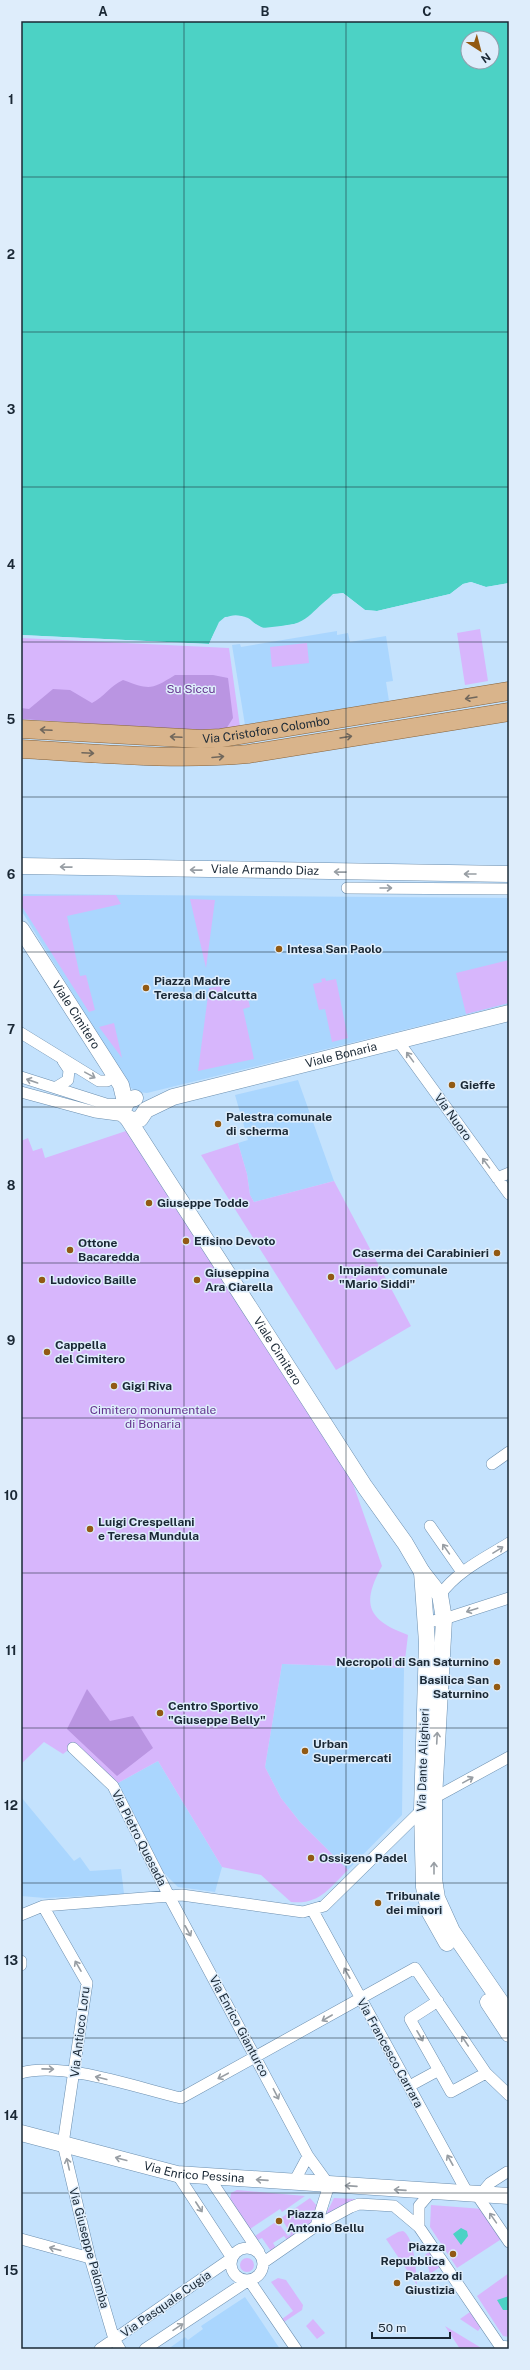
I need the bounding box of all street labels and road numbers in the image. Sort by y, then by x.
street label: Via Cristoforo Colombo [202,713,331,746]
street label: Viale Armando Diaz [211,862,320,878]
street label: Viale Cimitero [49,978,103,1052]
street label: Viale Bonaria [304,1039,378,1071]
street label: Via Nuoro [431,1091,475,1143]
street label: Viale Cimitero [250,1314,305,1388]
street label: Via Dante Alighieri [414,1708,432,1812]
street label: Via Pietro Quesada [109,1788,169,1888]
street label: Via Enrico Gianturco [206,1973,272,2079]
street label: Via Antioco Loru [67,1986,93,2078]
street label: Via Francesco Carrara [354,1996,426,2110]
street label: Via Enrico Pessina [142,2159,245,2185]
street label: Via Giuseppe Palomba [66,2186,112,2310]
street label: Via Pasquale Cugia [118,2268,214,2340]

